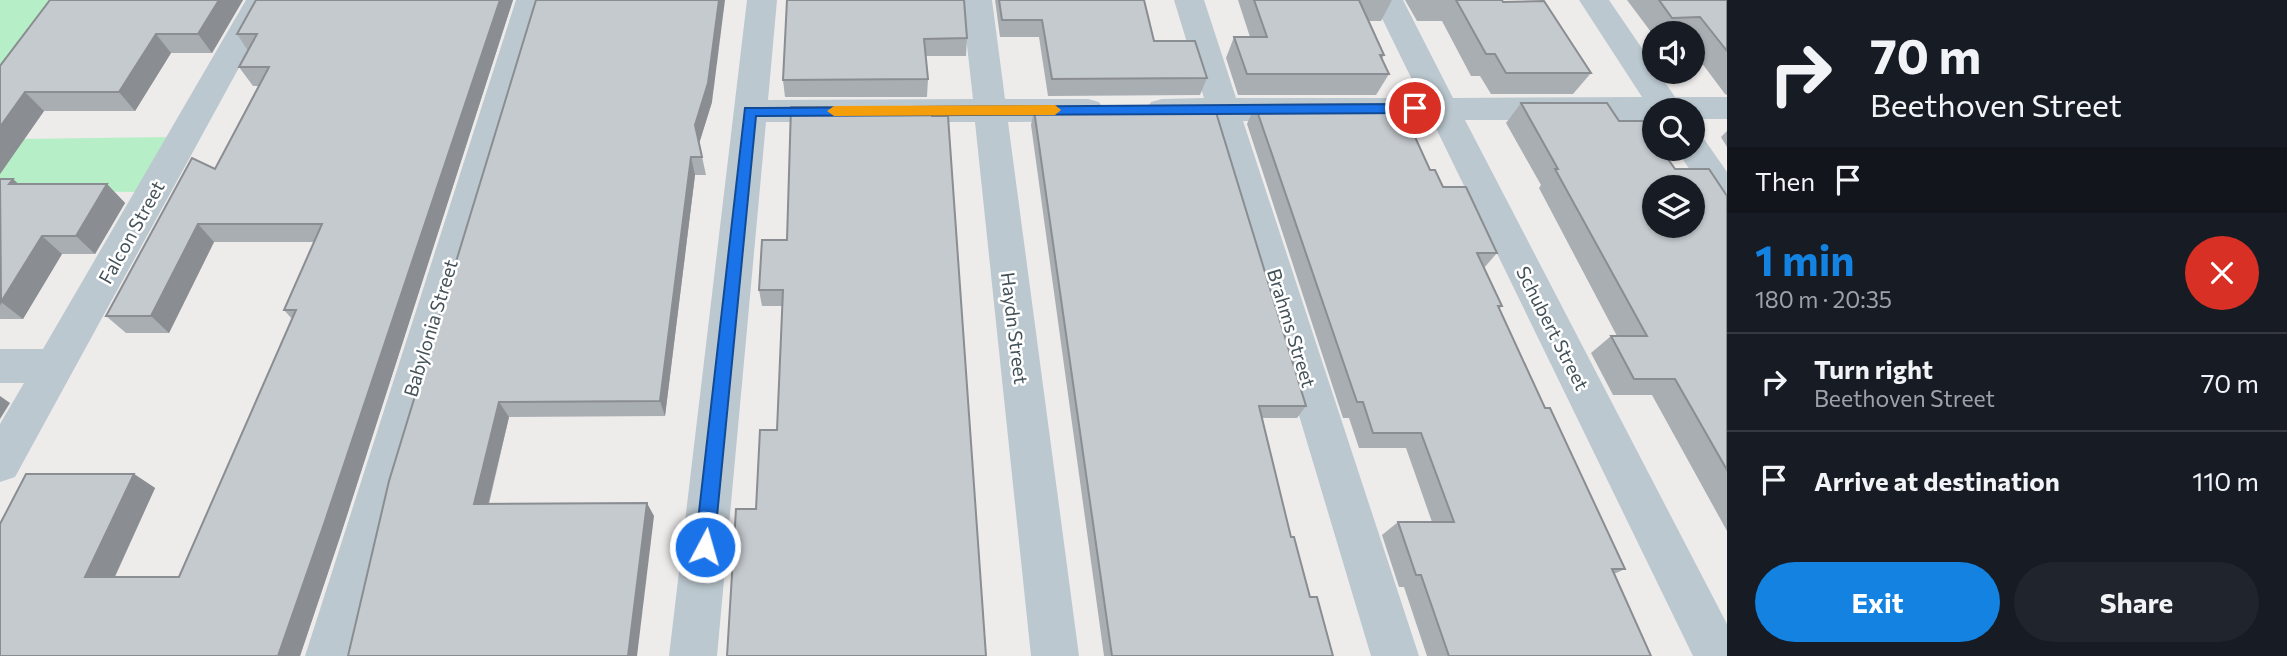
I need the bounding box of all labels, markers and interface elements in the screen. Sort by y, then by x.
map controls [1642,21,1705,238]
button: sound [1642,21,1705,84]
text: 70 m [1870,24,1981,84]
icon: right [1755,28,1846,119]
pin [1385,78,1445,138]
text: Beethoven Street [1870,84,2122,124]
icon: arrive [1396,89,1434,127]
button: search [1642,98,1705,161]
icon: arrive [1829,161,1867,199]
text: Then [1755,165,1815,196]
button: layers [1642,175,1705,238]
street label: Falcon Street [93,176,169,288]
text: 1 min [1755,233,1855,285]
button: close [2185,236,2259,310]
street label: Babylonia Street [398,256,462,399]
street label: Schubert Street [1512,262,1594,394]
street label: Brahms Street [1263,266,1321,390]
street label: Haydn Street [997,271,1033,386]
text: 180 m · 20:35 [1755,285,1892,313]
text: Turn right [1814,353,1933,384]
icon: right [1755,363,1793,401]
text: 70 m [2201,367,2259,398]
text: Beethoven Street [1814,384,1995,412]
icon: arrive [1755,461,1793,499]
text: Arrive at destination [1814,465,2060,496]
text: 110 m [2192,465,2259,496]
position arrow [668,510,742,584]
button: Exit [1755,562,2000,642]
button: Share [2014,562,2259,642]

